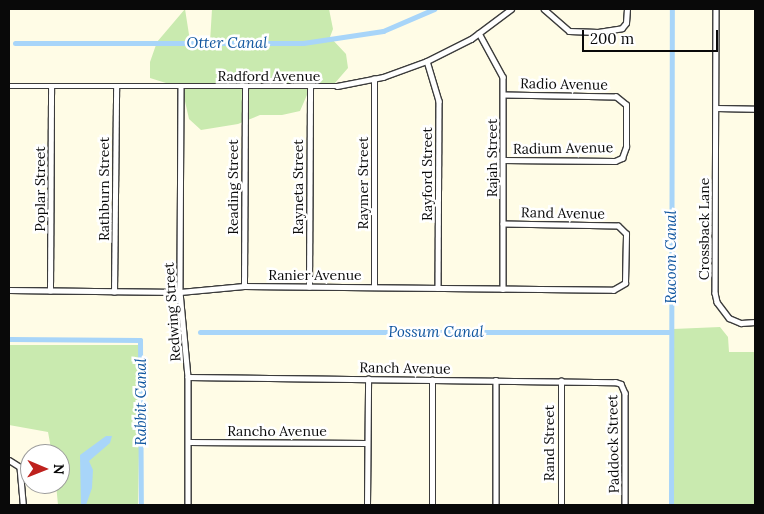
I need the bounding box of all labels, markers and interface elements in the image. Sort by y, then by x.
scale bar [584,20,720,52]
text: 200 m [590,29,634,48]
water label: Otter Canal [187,34,267,52]
street label: Radford Avenue [218,68,320,84]
street label: Radio Avenue [520,75,608,93]
street label: Rajah Street [484,119,500,197]
street label: Rayford Street [419,127,435,221]
street label: Rathburn Street [96,137,112,241]
street label: Raymer Street [355,137,371,229]
street label: Reading Street [225,139,241,235]
street label: Rayneta Street [290,139,306,235]
street label: Radium Avenue [513,139,613,157]
street label: Poplar Street [32,146,48,232]
street label: Crossback Lane [696,178,712,280]
street label: Rand Avenue [521,204,605,222]
water label: Racoon Canal [662,210,680,304]
street label: Redwing Street [160,262,184,362]
street label: Ranier Avenue [268,267,362,283]
water label: Possum Canal [388,323,484,341]
water label: Rabbit Canal [132,358,150,446]
street label: Ranch Avenue [359,359,451,377]
street label: Paddock Street [604,394,622,494]
street label: Rand Street [541,405,557,481]
street label: Rancho Avenue [227,423,327,439]
north arrow [20,444,70,494]
text: N [50,464,68,475]

